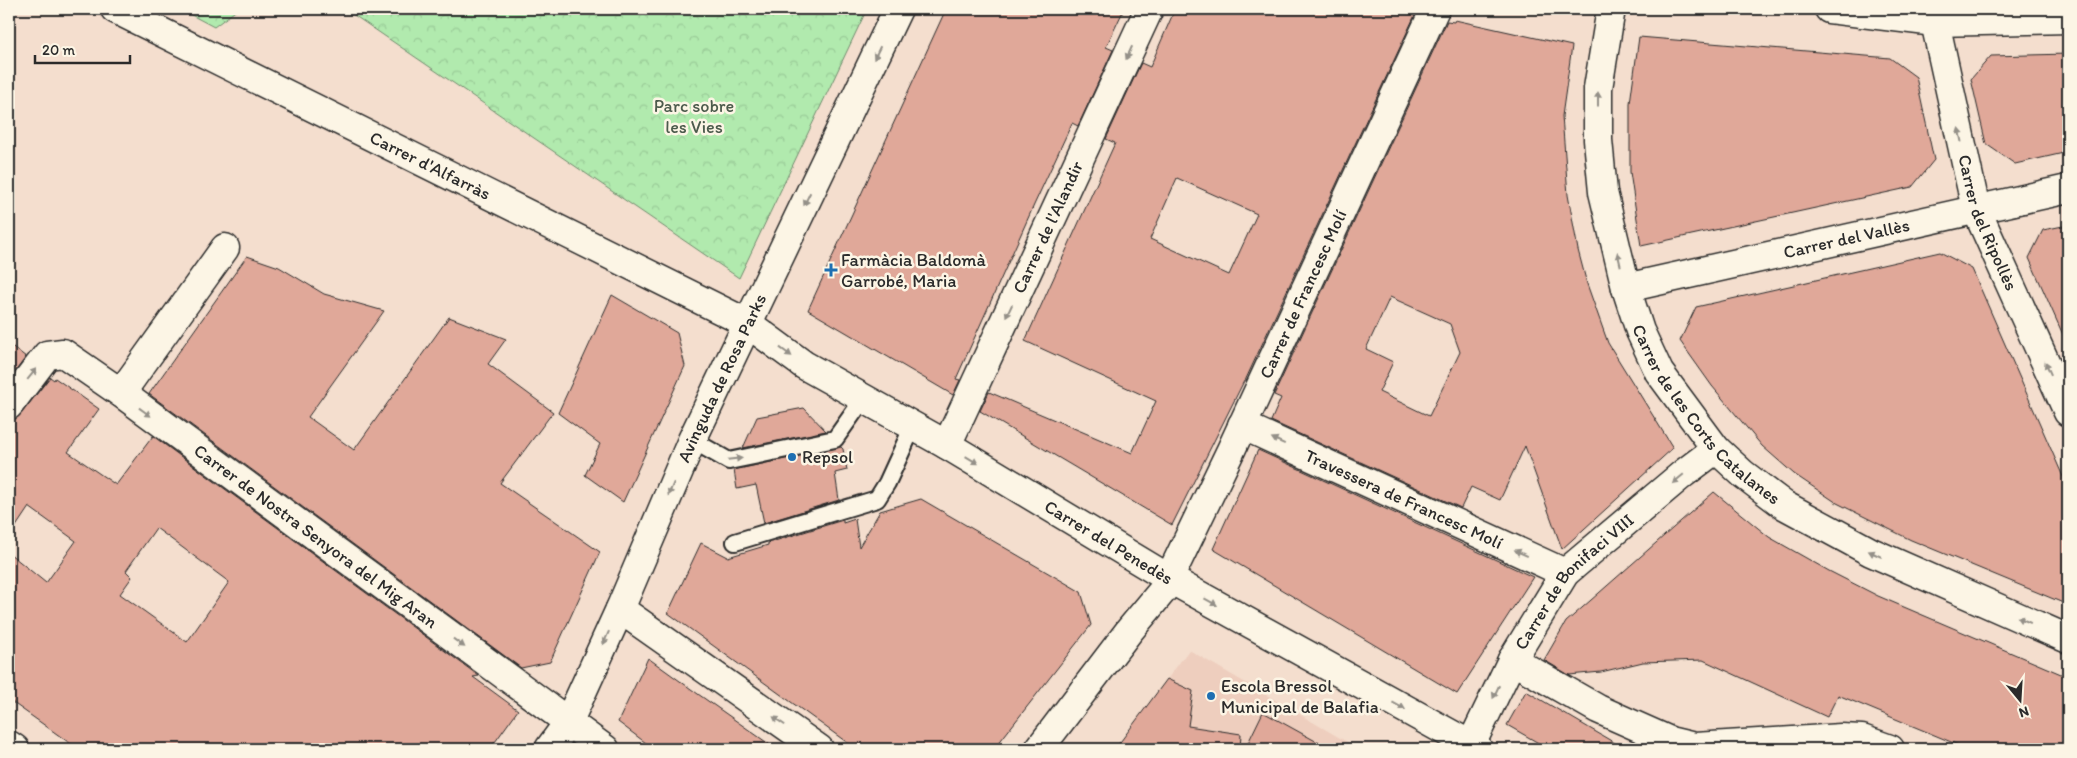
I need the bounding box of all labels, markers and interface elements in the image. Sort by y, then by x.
scale bar [35,32,130,64]
text: 20 m [42,41,76,59]
one-way arrow [873,46,881,60]
one-way arrow [1124,46,1132,60]
one-way arrow [1594,91,1602,107]
park label: Parc sobre les Vies [654,95,734,138]
street label: Carrer d'Alfarràs [366,126,494,205]
one-way arrow [1956,127,1964,142]
street label: Carrer del Ripollès [1953,153,2022,294]
street label: Carrer de l'Alandir [1008,157,1088,297]
one-way arrow [803,192,811,206]
street label: Carrer de Francesc Molí [1255,206,1352,382]
street label: Carrer del Vallès [1781,214,1912,263]
place label: Farmàcia Baldomà Garrobé, Maria [841,249,986,292]
one-way arrow [1615,252,1623,267]
marker: Farmàcia Baldomà Garrobé, Maria [825,264,837,276]
street label: Avinguda de Rosa Parks [673,290,771,466]
one-way arrow [1004,304,1012,318]
street label: Carrer de les Corts Catalanes [1628,322,1785,509]
one-way arrow [779,347,793,357]
one-way arrow [2044,361,2052,375]
one-way arrow [27,368,38,381]
one-way arrow [138,406,151,417]
one-way arrow [1271,437,1285,445]
street label: Carrer de Nostra Senyora del Mig Aran [190,439,442,633]
street label: Travessera de Francesc Molí [1301,444,1507,554]
place label: Repsol [802,446,853,468]
marker: Repsol [786,451,798,463]
one-way arrow [728,455,744,463]
one-way arrow [965,456,978,465]
one-way arrow [1671,473,1684,484]
one-way arrow [667,482,675,497]
street label: Carrer del Penedès [1040,495,1177,589]
street label: Carrer de Bonifaci VIII [1510,509,1638,654]
one-way arrow [1514,548,1528,556]
one-way arrow [1868,549,1882,557]
one-way arrow [1204,598,1218,606]
one-way arrow [2017,615,2031,623]
one-way arrow [602,631,610,645]
one-way arrow [452,638,466,648]
place label: Escola Bressol Municipal de Balafia [1221,675,1379,718]
north arrow [1994,676,2044,726]
one-way arrow [1492,685,1500,700]
marker: Escola Bressol Municipal de Balafia [1205,690,1217,702]
one-way arrow [1393,701,1406,710]
text: N [2017,702,2031,721]
one-way arrow [772,716,786,726]

